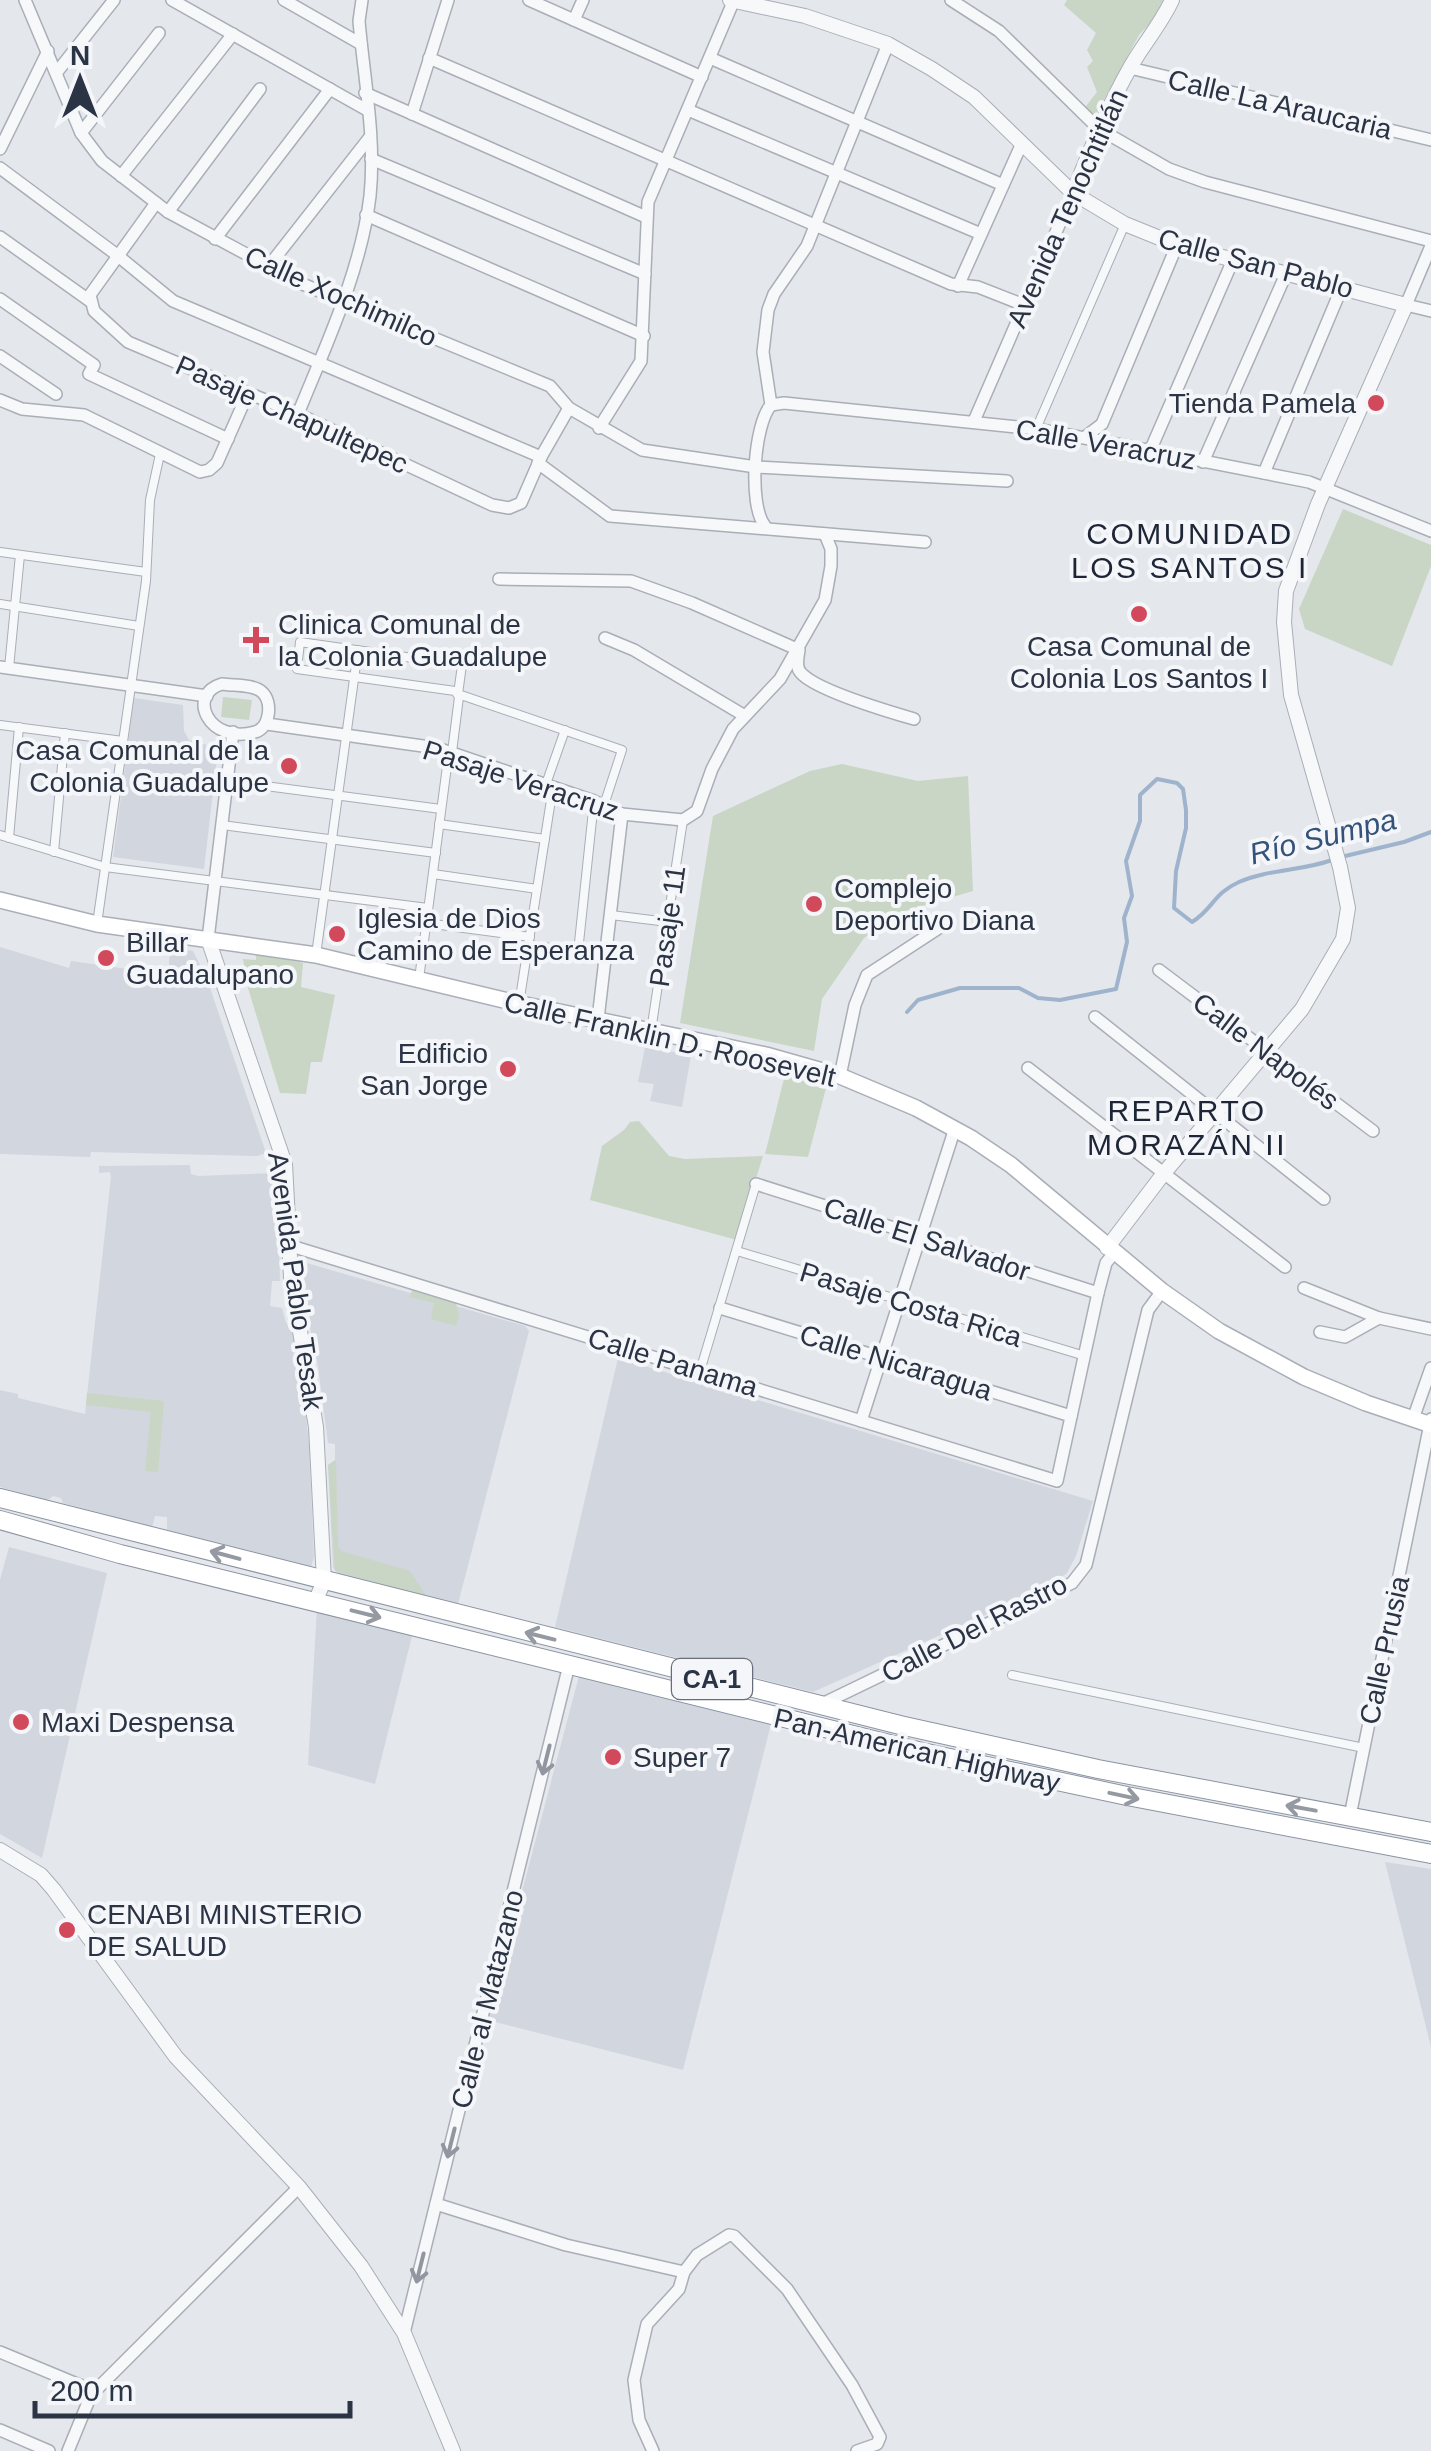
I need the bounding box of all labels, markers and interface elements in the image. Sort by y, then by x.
north arrow [30,30,130,130]
text: N [70,40,90,71]
street label: Calle La Araucaria [1165,64,1395,145]
street label: Avenida Tenochtitlán [1001,84,1134,332]
street label: Calle San Pablo [1155,223,1357,304]
street label: Calle Xochimilco [240,240,442,353]
street label: Pasaje Chapultepec [171,349,413,480]
place label: Tienda Pamela [1169,388,1356,419]
marker: Tienda Pamela [1365,392,1387,414]
street label: Calle Veracruz [1014,413,1198,476]
district label: COMUNIDAD LOS SANTOS I [1071,517,1309,584]
marker: Casa Comunal de Colonia Los Santos I [1128,603,1150,625]
place label: Clinica Comunal de la Colonia Guadalupe [278,609,547,672]
marker: Clinica Comunal de la Colonia Guadalupe [243,627,269,653]
place label: Casa Comunal de Colonia Los Santos I [1010,631,1268,694]
street label: Pasaje Veracruz [419,734,623,827]
place label: Casa Comunal de la Colonia Guadalupe [15,735,269,798]
marker: Casa Comunal de la Colonia Guadalupe [278,755,300,777]
water label: Río Sumpa [1246,802,1400,871]
street label: Pasaje 11 [644,863,691,989]
place label: Complejo Deportivo Diana [834,873,1035,936]
marker: Complejo Deportivo Diana [803,893,825,915]
place label: Iglesia de Dios Camino de Esperanza [357,903,634,966]
marker: Iglesia de Dios Camino de Esperanza [326,923,348,945]
place label: Billar Guadalupano [126,927,294,990]
marker: Billar Guadalupano [95,947,117,969]
street label: Calle Franklin D. Roosevelt [501,986,839,1093]
street label: Calle Napolés [1187,987,1345,1116]
place label: Edificio San Jorge [360,1038,488,1101]
marker: Edificio San Jorge [497,1058,519,1080]
district label: REPARTO MORAZÁN II [1087,1094,1287,1161]
street label: Avenida Pablo Tesak [262,1150,329,1413]
street label: Calle El Salvador [820,1192,1034,1287]
street label: Pasaje Costa Rica [796,1256,1026,1353]
street label: Calle Nicaragua [796,1319,996,1407]
street label: Calle Panama [584,1322,762,1403]
one-way arrow [210,1545,241,1564]
street label: Calle Del Rastro [876,1568,1072,1689]
street label: Calle Prusia [1354,1573,1415,1727]
one-way arrow [349,1606,381,1624]
one-way arrow [525,1626,557,1644]
road number: CA-1 [672,1659,752,1699]
street label: Pan-American Highway [771,1702,1063,1798]
place label: Maxi Despensa [41,1707,234,1738]
marker: Maxi Despensa [10,1711,32,1733]
place label: Super 7 [633,1742,731,1773]
one-way arrow [536,1743,554,1775]
marker: Super 7 [602,1746,624,1768]
one-way arrow [1107,1787,1139,1806]
one-way arrow [1285,1798,1318,1817]
street label: Calle al Matazano [445,1887,530,2112]
place label: CENABI MINISTERIO DE SALUD [87,1899,362,1962]
marker: CENABI MINISTERIO DE SALUD [56,1919,78,1941]
one-way arrow [441,2126,459,2158]
one-way arrow [410,2252,429,2283]
scale bar [35,2356,350,2418]
text: 200 m [50,2374,133,2407]

